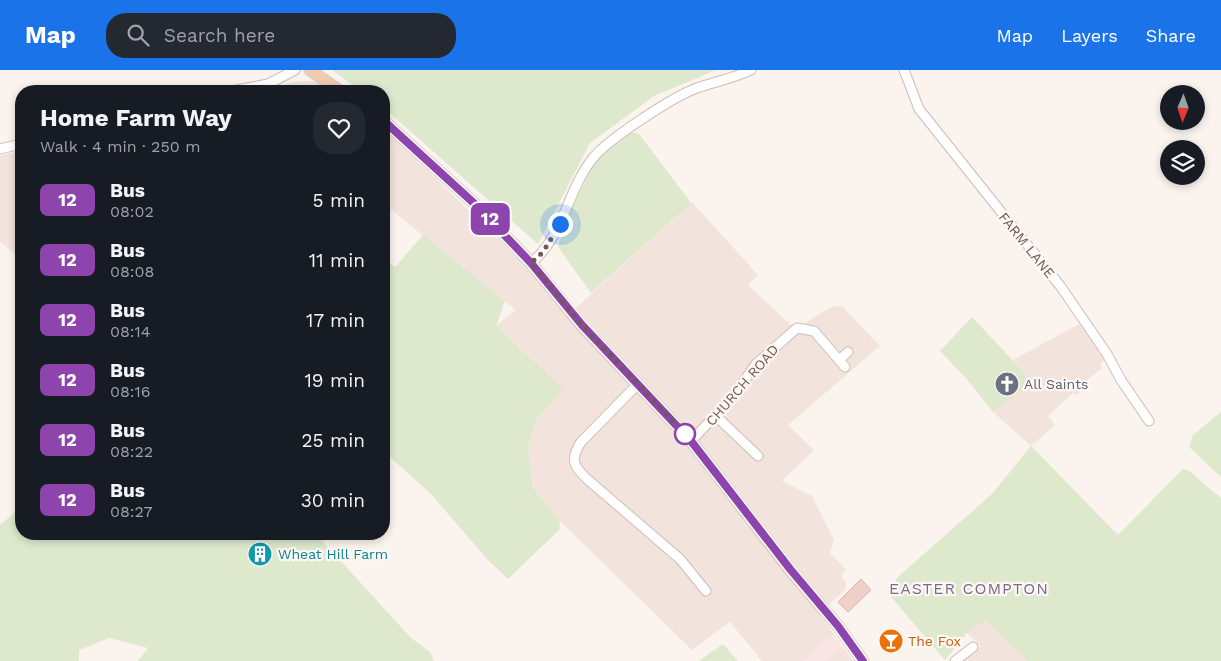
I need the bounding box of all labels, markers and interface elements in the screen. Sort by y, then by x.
search box [106,13,456,58]
text: Map [25,21,76,49]
icon: search [124,21,152,49]
text: Search here [164,24,275,47]
text: Map [996,25,1033,46]
text: Layers [1061,25,1118,46]
text: Share [1146,25,1196,46]
north arrow [1160,85,1205,130]
map controls [1160,85,1205,185]
button: heart [313,102,365,154]
text: Home Farm Way [40,104,232,132]
text: Walk · 4 min · 250 m [40,137,200,156]
button: layers [1160,140,1205,185]
text: Bus [110,179,145,202]
text: 12 [58,189,77,210]
text: 5 min [313,189,365,212]
text: 08:02 [110,202,154,221]
line badge: 12 [468,203,512,235]
text: 12 [481,208,499,229]
street label: FARM LANE [996,209,1058,281]
your location [548,212,573,237]
text: Bus [110,239,145,262]
text: 12 [58,249,77,270]
text: 11 min [309,249,365,272]
text: 08:08 [110,262,154,281]
text: Bus [110,299,145,322]
text: 12 [58,309,77,330]
text: 17 min [306,309,365,332]
text: 08:14 [110,322,151,341]
street label: CHURCH ROAD [702,341,782,429]
text: Bus [110,359,145,382]
text: 12 [58,369,77,390]
text: 19 min [304,369,365,392]
church icon: All Saints [994,371,1020,397]
place label: All Saints [1024,376,1088,392]
text: 08:16 [110,382,151,401]
text: Bus [110,419,145,442]
unlabelled marker [674,423,696,445]
text: 12 [58,429,77,450]
text: 25 min [301,429,365,452]
text: 08:22 [110,442,153,461]
text: Bus [110,479,145,502]
text: 12 [58,489,77,510]
text: 30 min [301,489,365,512]
text: 08:27 [110,502,153,521]
building icon: Wheat Hill Farm [247,541,273,567]
place label: Wheat Hill Farm [278,546,388,562]
district label: EASTER COMPTON [889,579,1049,598]
bar icon: The Fox [878,628,904,654]
place label: The Fox [908,633,961,649]

